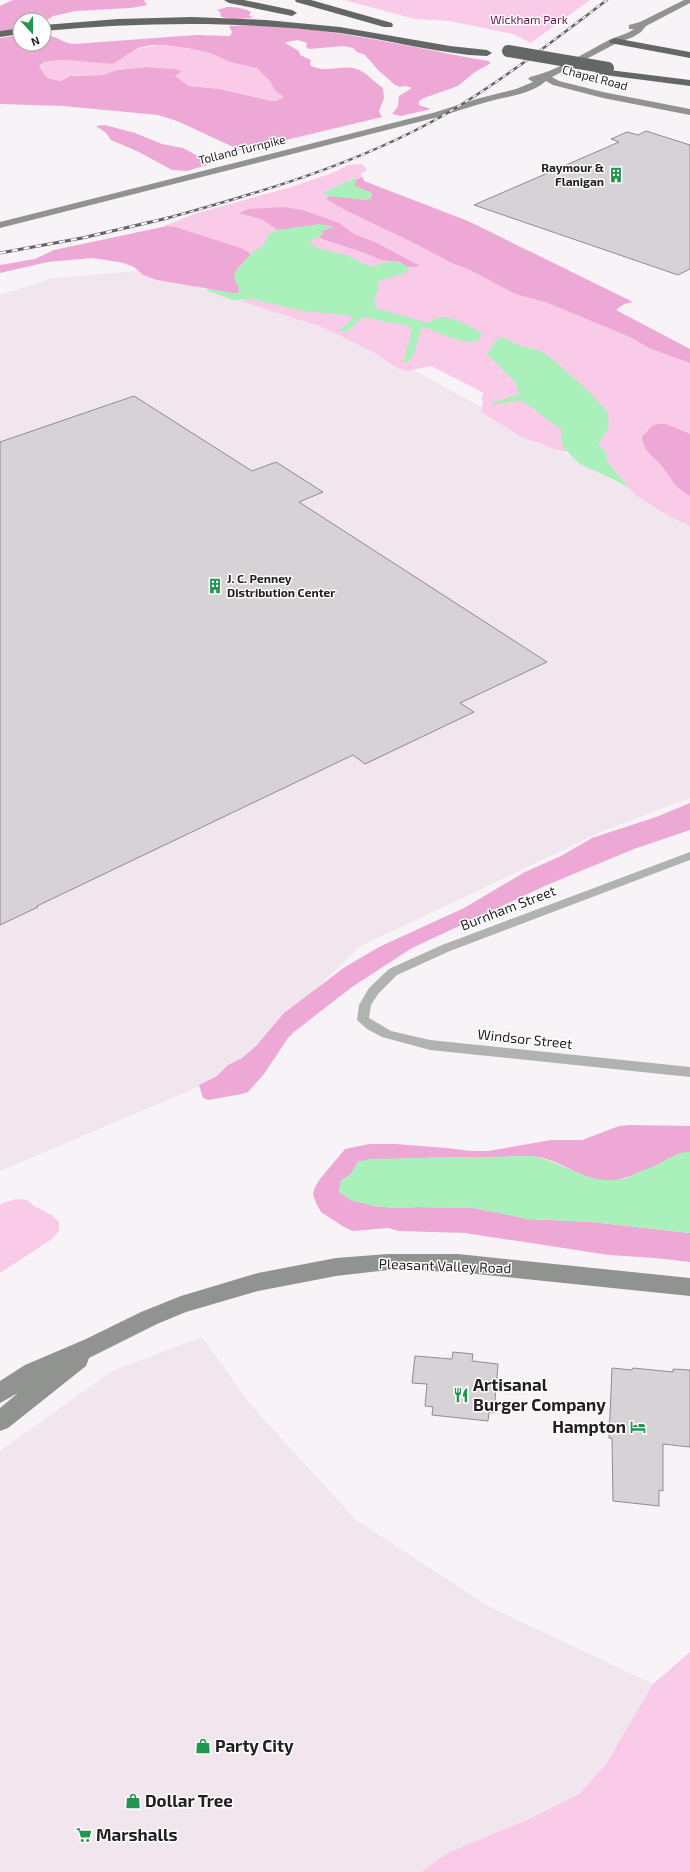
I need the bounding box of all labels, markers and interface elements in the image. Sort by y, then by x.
north arrow [12,12,52,52]
park label: Wickham Park [490,12,568,26]
text: N [30,34,42,49]
street label: Chapel Road [561,62,630,93]
street label: Tolland Turnpike [197,131,287,167]
place label: Raymour & Flanigan [541,160,604,188]
building icon: Raymour & Flanigan [607,166,625,184]
place label: J. C. Penney Distribution Center [227,571,335,599]
building icon: J. C. Penney Distribution Center [206,577,224,595]
street label: Burnham Street [458,882,558,933]
street label: Windsor Street [477,1025,573,1052]
street label: Pleasant Valley Road [378,1255,512,1276]
place label: Artisanal Burger Company [473,1374,606,1415]
restaurant icon: Artisanal Burger Company [452,1386,470,1404]
place label: Hampton [552,1416,626,1436]
hotel icon: Hampton [629,1418,647,1436]
place label: Party City [215,1735,294,1756]
shop icon: Party City [194,1737,212,1755]
place label: Dollar Tree [145,1790,233,1810]
shop icon: Dollar Tree [124,1792,142,1810]
place label: Marshalls [96,1824,178,1844]
supermarket icon: Marshalls [75,1826,93,1844]

